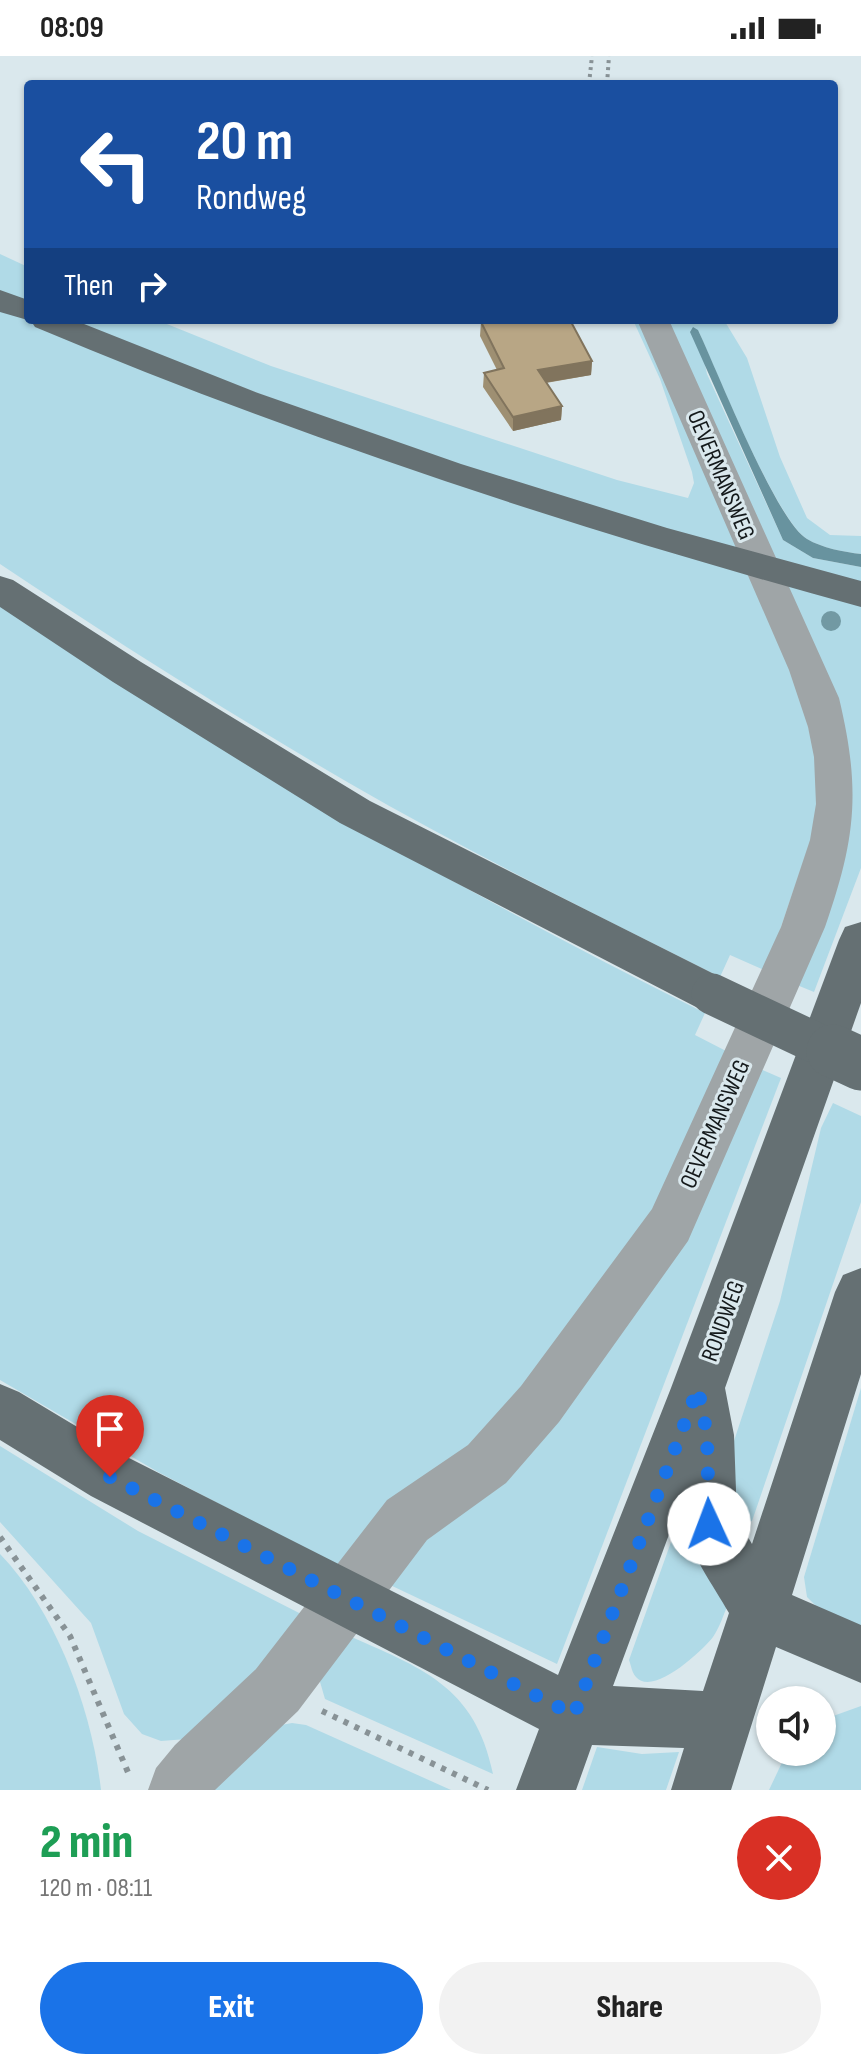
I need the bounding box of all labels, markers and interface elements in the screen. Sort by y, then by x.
text: 08:09 [40,10,104,46]
text: 20 m [196,109,293,176]
icon: left [64,112,168,216]
text: Rondweg [196,177,306,220]
icon: right [130,264,174,308]
text: Then [64,268,114,304]
street label: OEVERMANSWEG [681,406,761,544]
street label: OEVERMANSWEG [674,1055,756,1193]
street label: RONDWEG [695,1277,751,1365]
pin [76,1395,144,1477]
icon: arrive [88,1407,132,1451]
position arrow [667,1482,751,1566]
map controls [756,1686,836,1766]
button: sound [756,1686,836,1766]
text: 2 min [40,1814,133,1871]
button: close [737,1816,821,1900]
text: 120 m · 08:11 [40,1873,152,1904]
button: Exit [40,1962,423,2054]
button: Share [439,1962,821,2054]

